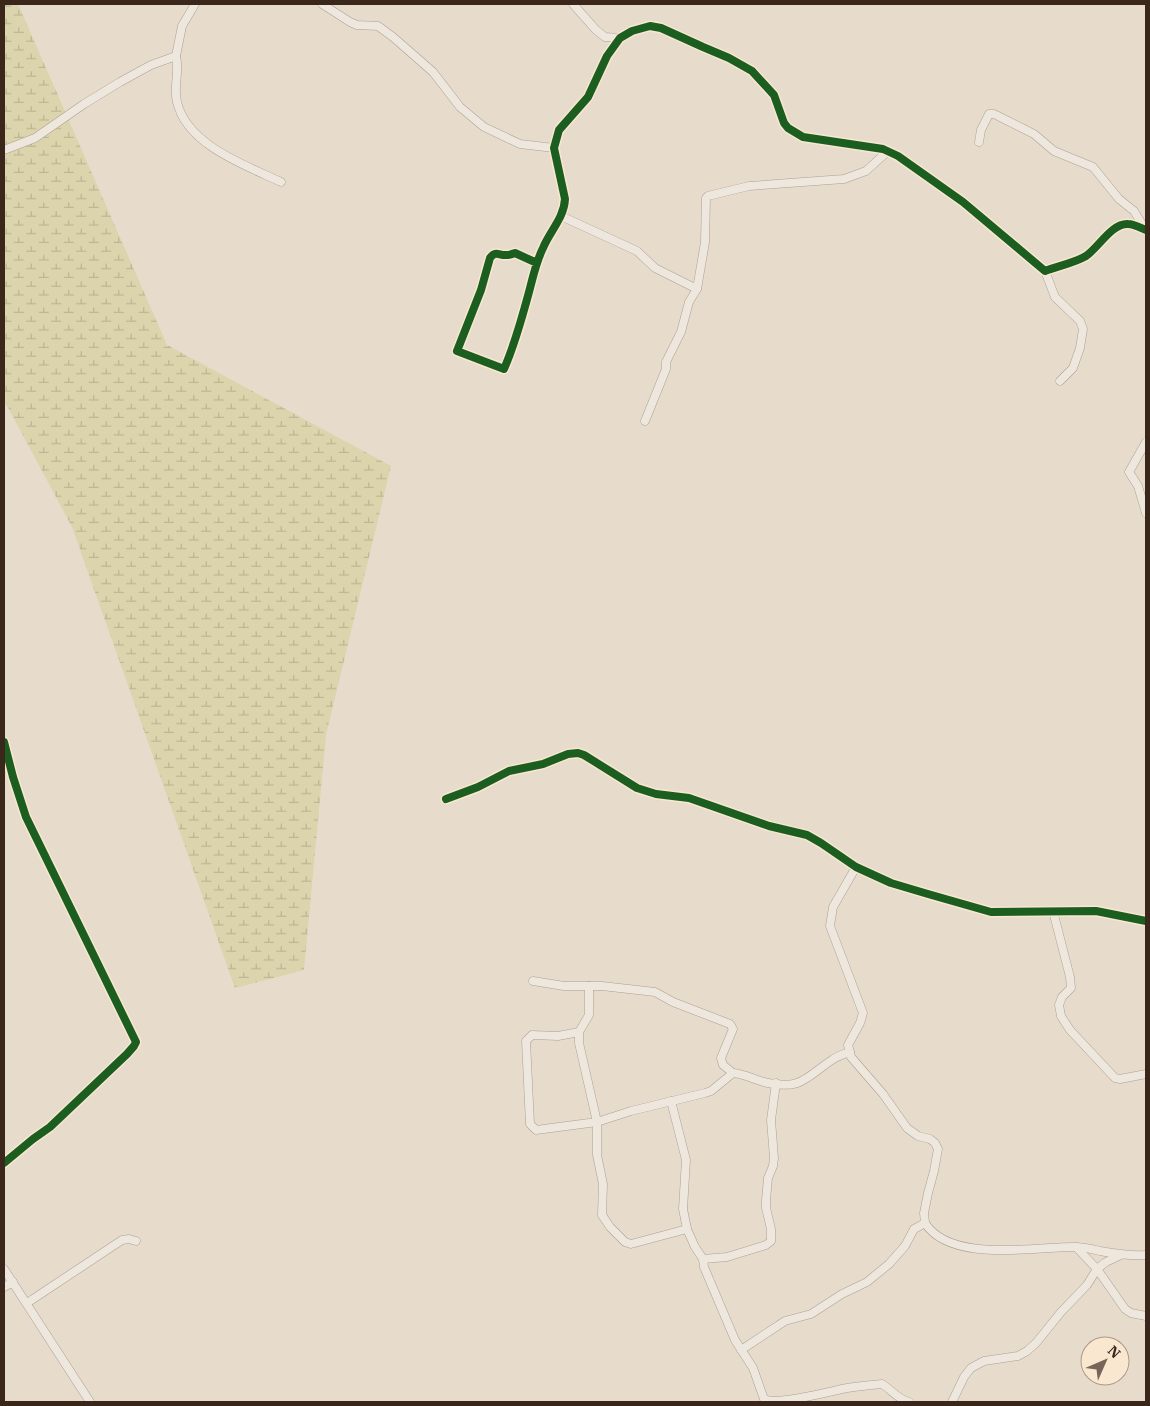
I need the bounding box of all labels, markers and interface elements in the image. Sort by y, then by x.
north arrow [1080,1336,1130,1386]
text: N [1104,1342,1124,1362]

